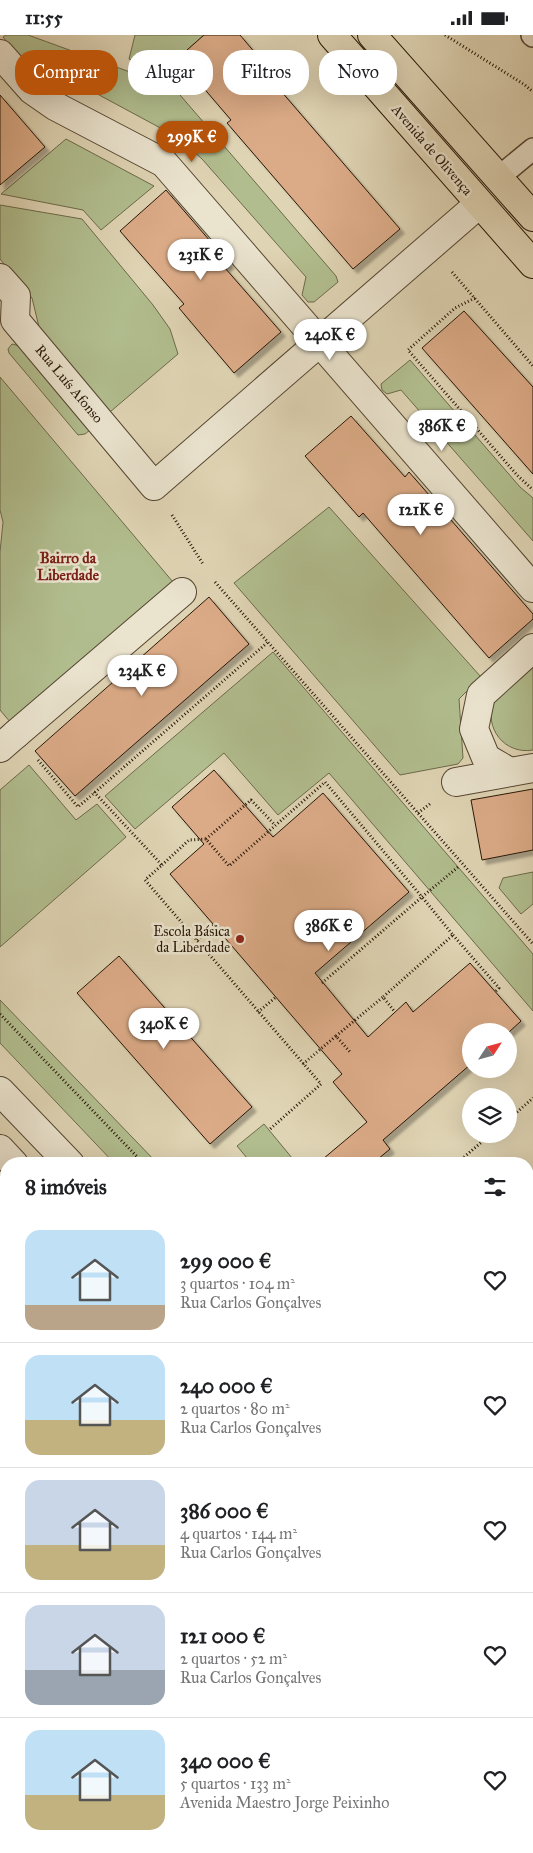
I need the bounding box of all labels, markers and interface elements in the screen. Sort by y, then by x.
text: 11:55 [25,6,62,29]
chip: Comprar [15,50,118,95]
chip: Alugar [128,50,213,95]
chip: Filtros [223,50,309,95]
chip: Novo [319,50,397,95]
street label: Avenida de Olivença [387,101,476,199]
pin: 299K € [151,121,233,163]
text: 299K € [167,127,217,146]
pin: 231K € [160,239,242,281]
text: 231K € [178,245,224,264]
pin: 240K € [289,319,371,361]
text: 240K € [305,325,355,344]
street label: Rua Luís Afonso [31,341,107,427]
pin: 386K € [401,409,483,452]
text: 386K € [418,416,466,435]
pin: 121K € [380,493,462,536]
text: 121K € [398,500,444,519]
district label: Bairro da Liberdade [37,549,100,584]
pin: 234K € [101,655,183,697]
text: 234K € [118,661,166,680]
pin: 386K € [288,909,370,952]
text: 386K € [305,916,353,935]
place label: Escola Básica da Liberdade [153,923,230,956]
marker: Escola Básica da Liberdade [234,933,246,945]
pin: 340K € [123,1007,205,1050]
text: 340K € [139,1014,189,1033]
north arrow [462,1023,518,1077]
map controls [462,1023,517,1143]
button: layers [462,1088,517,1143]
icon: filters [481,1173,509,1201]
text: 8 imóveis [25,1174,107,1200]
text: 299 000 € [180,1248,271,1274]
icon: home [65,1250,125,1310]
icon: heart [481,1266,509,1294]
text: 3 quartos · 104 m² [180,1274,295,1293]
text: Rua Carlos Gonçalves [180,1293,321,1312]
text: 240 000 € [180,1373,273,1399]
icon: home [65,1375,125,1435]
icon: heart [481,1391,509,1419]
text: 2 quartos · 80 m² [180,1399,290,1418]
text: Rua Carlos Gonçalves [180,1418,321,1437]
text: 386 000 € [180,1498,269,1524]
icon: home [65,1500,125,1560]
icon: heart [481,1516,509,1544]
text: 4 quartos · 144 m² [180,1524,297,1543]
text: Rua Carlos Gonçalves [180,1543,321,1562]
text: 121 000 € [180,1623,265,1649]
icon: home [65,1625,125,1685]
icon: heart [481,1641,509,1669]
text: 2 quartos · 52 m² [180,1649,287,1668]
text: Rua Carlos Gonçalves [180,1668,321,1687]
text: 340 000 € [180,1748,271,1774]
icon: home [65,1750,125,1810]
icon: heart [481,1766,509,1794]
text: 5 quartos · 133 m² [180,1774,291,1793]
text: Avenida Maestro Jorge Peixinho [180,1793,389,1812]

